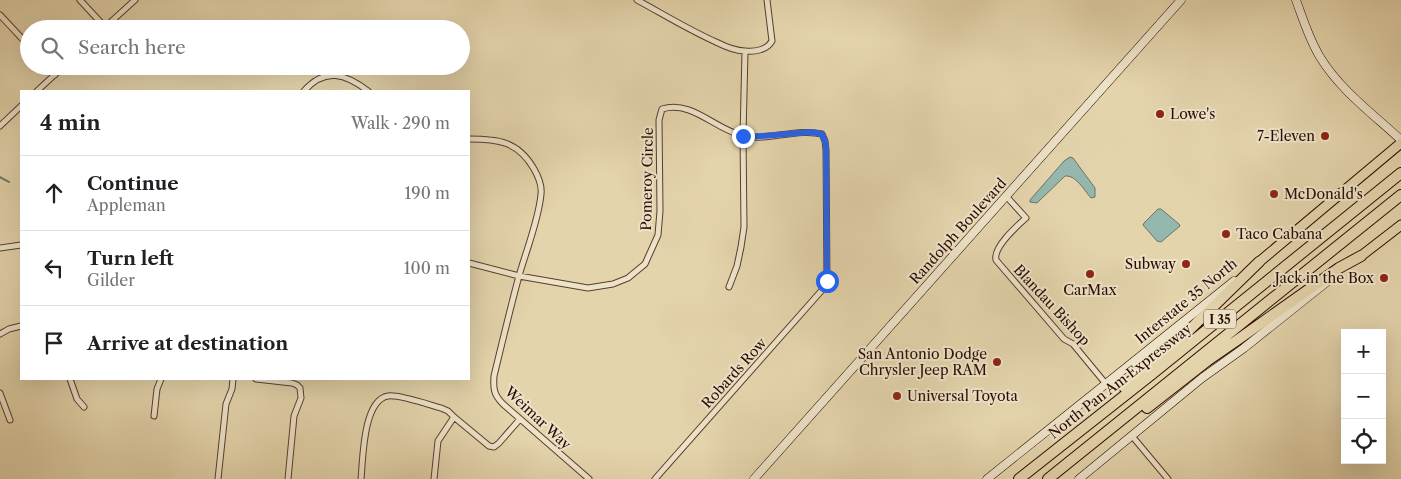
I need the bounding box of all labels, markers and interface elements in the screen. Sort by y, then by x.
search box [20,20,470,75]
icon: search [38,34,66,62]
text: Search here [78,36,186,59]
place label: Lowe's [1170,105,1215,123]
marker: Lowe's [1154,108,1166,120]
text: 4 min [40,110,101,135]
text: Walk · 290 m [351,113,450,133]
route end [732,125,755,148]
street label: Pomeroy Circle [637,127,657,231]
place label: 7-Eleven [1257,127,1315,145]
marker: 7-Eleven [1319,130,1331,142]
text: Continue [87,172,179,195]
street label: Randolph Boulevard [906,174,1011,288]
icon: ahead [40,179,68,207]
text: 190 m [405,183,450,203]
place label: McDonald's [1284,185,1363,203]
marker: McDonald's [1268,188,1280,200]
text: Appleman [87,195,166,215]
place label: Taco Cabana [1236,225,1323,243]
marker: Taco Cabana [1220,228,1232,240]
text: Turn left [87,247,174,270]
icon: left [40,254,68,282]
street label: Interstate 35 North [1131,254,1241,348]
place label: Subway [1125,255,1176,273]
text: 100 m [404,258,450,278]
marker: Subway [1180,258,1192,270]
street label: Blandau Bishop [1010,261,1094,349]
marker: CarMax [1084,268,1096,280]
place label: Jack in the Box [1273,269,1375,287]
text: Gilder [87,270,135,290]
route start [816,270,839,293]
marker: Jack in the Box [1378,272,1390,284]
place label: CarMax [1063,281,1118,299]
road number: I 35 [1204,310,1236,328]
street label: North Pan Am Expressway [1045,319,1195,443]
icon: arrive [40,329,68,357]
map controls [1341,329,1386,464]
button: + [1341,329,1386,374]
text: Arrive at destination [87,332,288,355]
street label: Robards Row [698,334,771,412]
place label: San Antonio Dodge Chrysler Jeep RAM [858,345,987,379]
marker: San Antonio Dodge Chrysler Jeep RAM [991,356,1003,368]
button: − [1341,374,1386,419]
street label: Weimar Way [500,382,575,453]
place label: Universal Toyota [907,387,1019,405]
marker: Universal Toyota [891,390,903,402]
button: locate [1341,419,1386,464]

